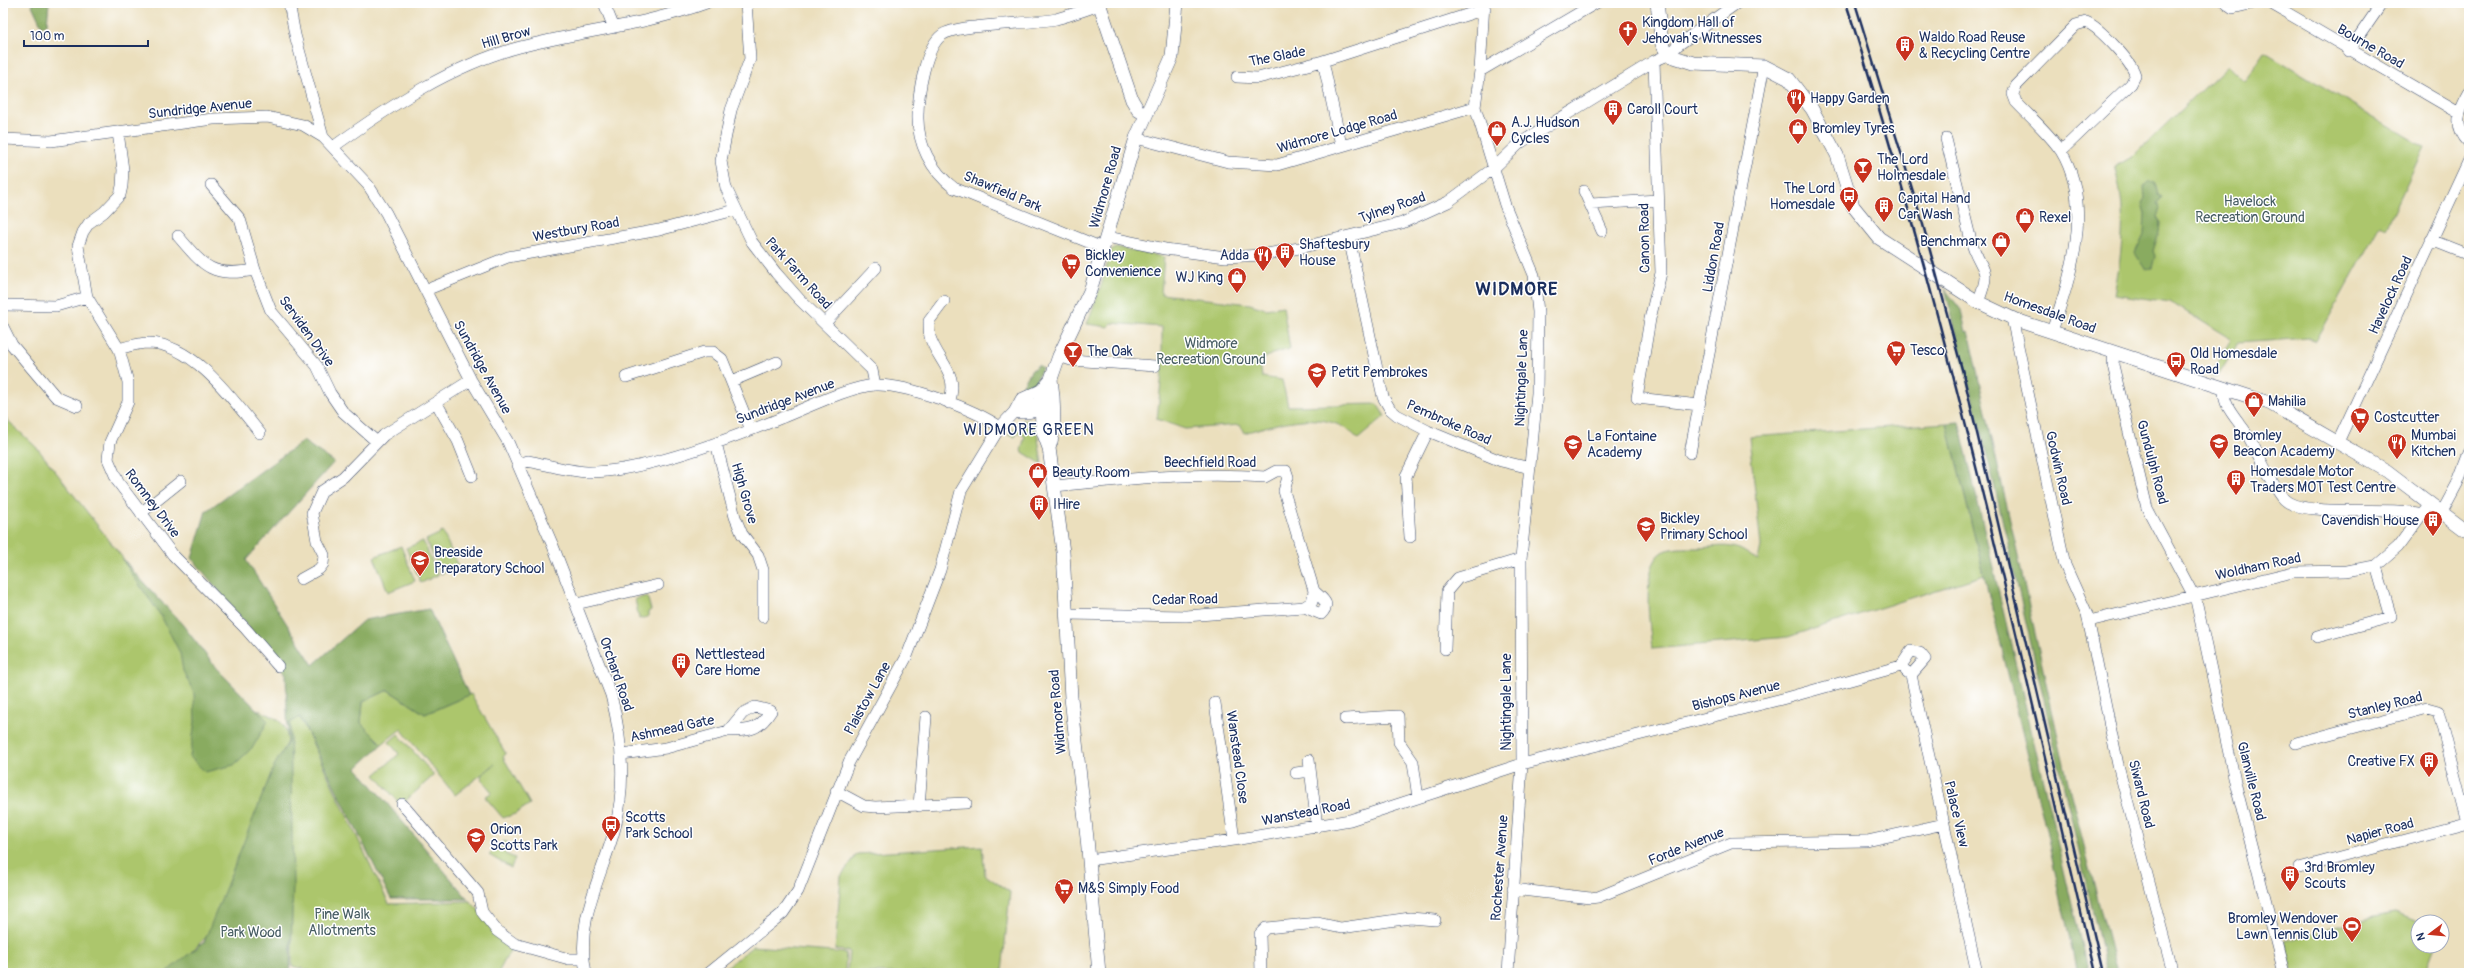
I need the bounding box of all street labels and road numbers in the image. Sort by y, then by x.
street label: Bourne Road [2334,20,2407,72]
street label: Hill Brow [480,22,533,53]
street label: The Glade [1247,43,1307,70]
street label: Sundridge Avenue [147,95,253,122]
street label: Widmore Lodge Road [1275,106,1399,157]
street label: Widmore Road [1086,144,1125,230]
street label: Shawfield Park [961,167,1045,216]
street label: Tylney Road [1357,188,1428,227]
street label: Canon Road [1635,203,1654,273]
street label: Westbury Road [531,213,621,245]
street label: Liddon Road [1699,220,1728,294]
street label: Park Farm Road [762,234,836,313]
street label: Havelock Road [2365,253,2416,337]
street label: Homesdale Road [2001,288,2099,337]
street label: Serviden Drive [275,293,338,370]
street label: Sundridge Avenue [450,318,515,417]
street label: Nightingale Lane [1511,329,1532,427]
street label: Sundridge Avenue [733,375,837,428]
street label: Pembroke Road [1404,396,1494,449]
street label: Gundulph Road [2133,418,2172,506]
street label: Godwin Road [2042,429,2075,507]
street label: Beechfield Road [1164,454,1256,471]
street label: High Grove [728,461,761,526]
street label: Romney Drive [121,466,184,541]
street label: Woldham Road [2214,549,2303,584]
street label: Cedar Road [1152,590,1218,609]
street label: Orchard Road [596,635,637,714]
street label: Nightingale Lane [1498,653,1515,751]
street label: Plaistow Lane [840,659,894,738]
street label: Widmore Road [1045,669,1070,755]
street label: Bishops Avenue [1690,676,1782,715]
street label: Stanley Road [2346,688,2424,723]
street label: Wanstead Close [1223,710,1252,805]
street label: Ashmead Gate [628,711,716,746]
street label: Glanville Road [2233,740,2270,823]
street label: Siward Road [2125,758,2158,830]
street label: Palace View [1941,779,1973,850]
street label: Wanstead Road [1260,796,1352,829]
street label: Rochester Avenue [1487,814,1512,922]
street label: Napier Road [2345,814,2416,849]
street label: Forde Avenue [1646,824,1727,869]

